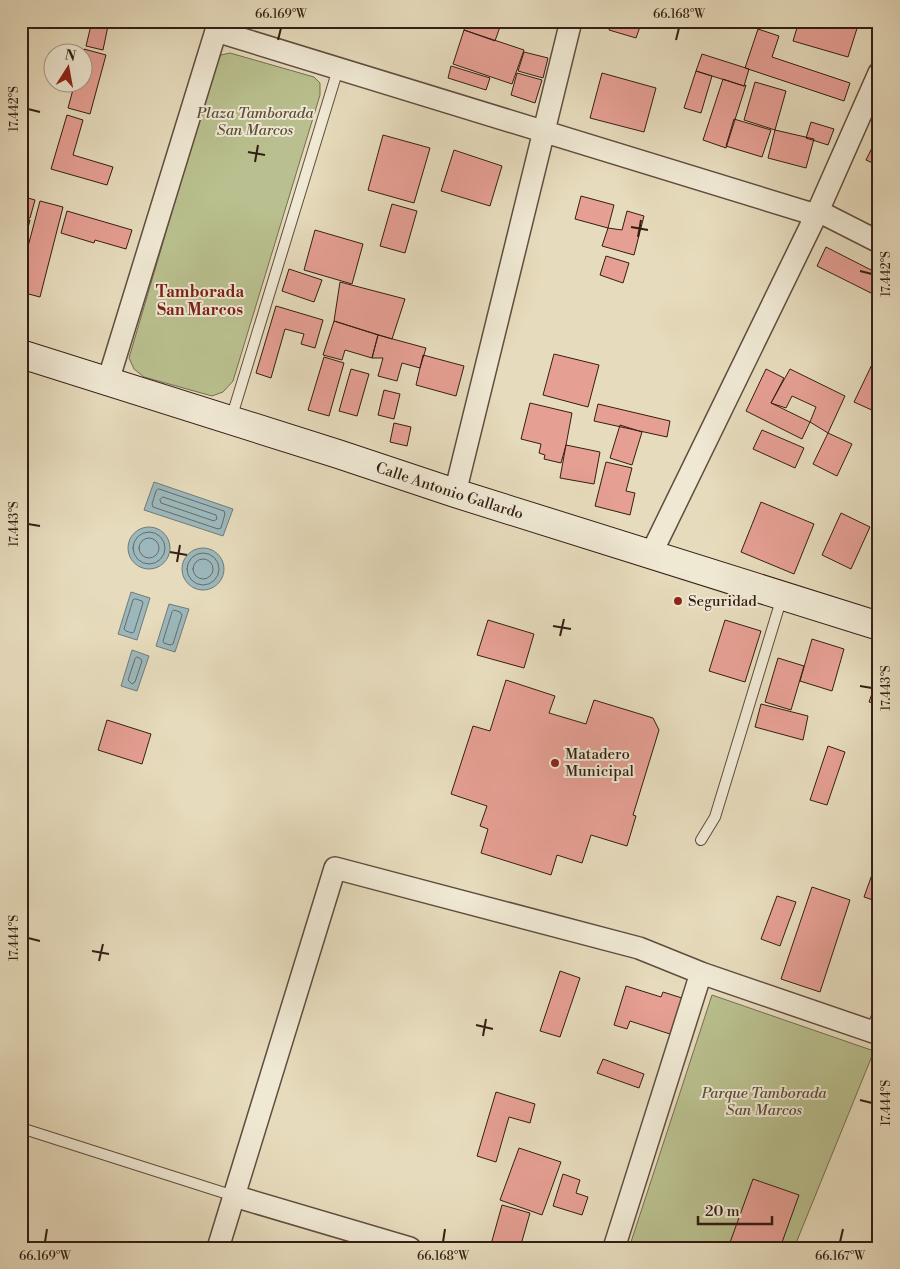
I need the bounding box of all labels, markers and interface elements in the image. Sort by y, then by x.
text: 66.169°W [255,7,308,22]
text: 66.168°W [653,7,706,22]
north arrow [42,42,92,92]
text: N [63,46,77,66]
text: 17.442°S [7,86,22,132]
park label: Plaza Tamborada San Marcos [195,104,314,140]
text: 17.442°S [879,251,894,297]
district label: Tamborada San Marcos [156,282,245,320]
street label: Calle Antonio Gallardo [373,458,526,523]
text: 17.443°S [7,501,22,547]
place label: Seguridad [688,592,757,611]
marker: Seguridad [672,595,684,607]
text: 17.443°S [879,665,894,711]
place label: Matadero Municipal [565,745,634,781]
marker: Matadero Municipal [549,757,561,769]
text: 17.444°S [7,915,22,961]
text: 17.444°S [879,1080,894,1126]
park label: Parque Tamborada San Marcos [700,1084,827,1120]
scale bar [698,1194,771,1226]
text: 20 m [705,1202,740,1221]
text: 66.169°W [19,1249,72,1264]
text: 66.168°W [417,1249,470,1264]
text: 66.167°W [815,1249,866,1264]

